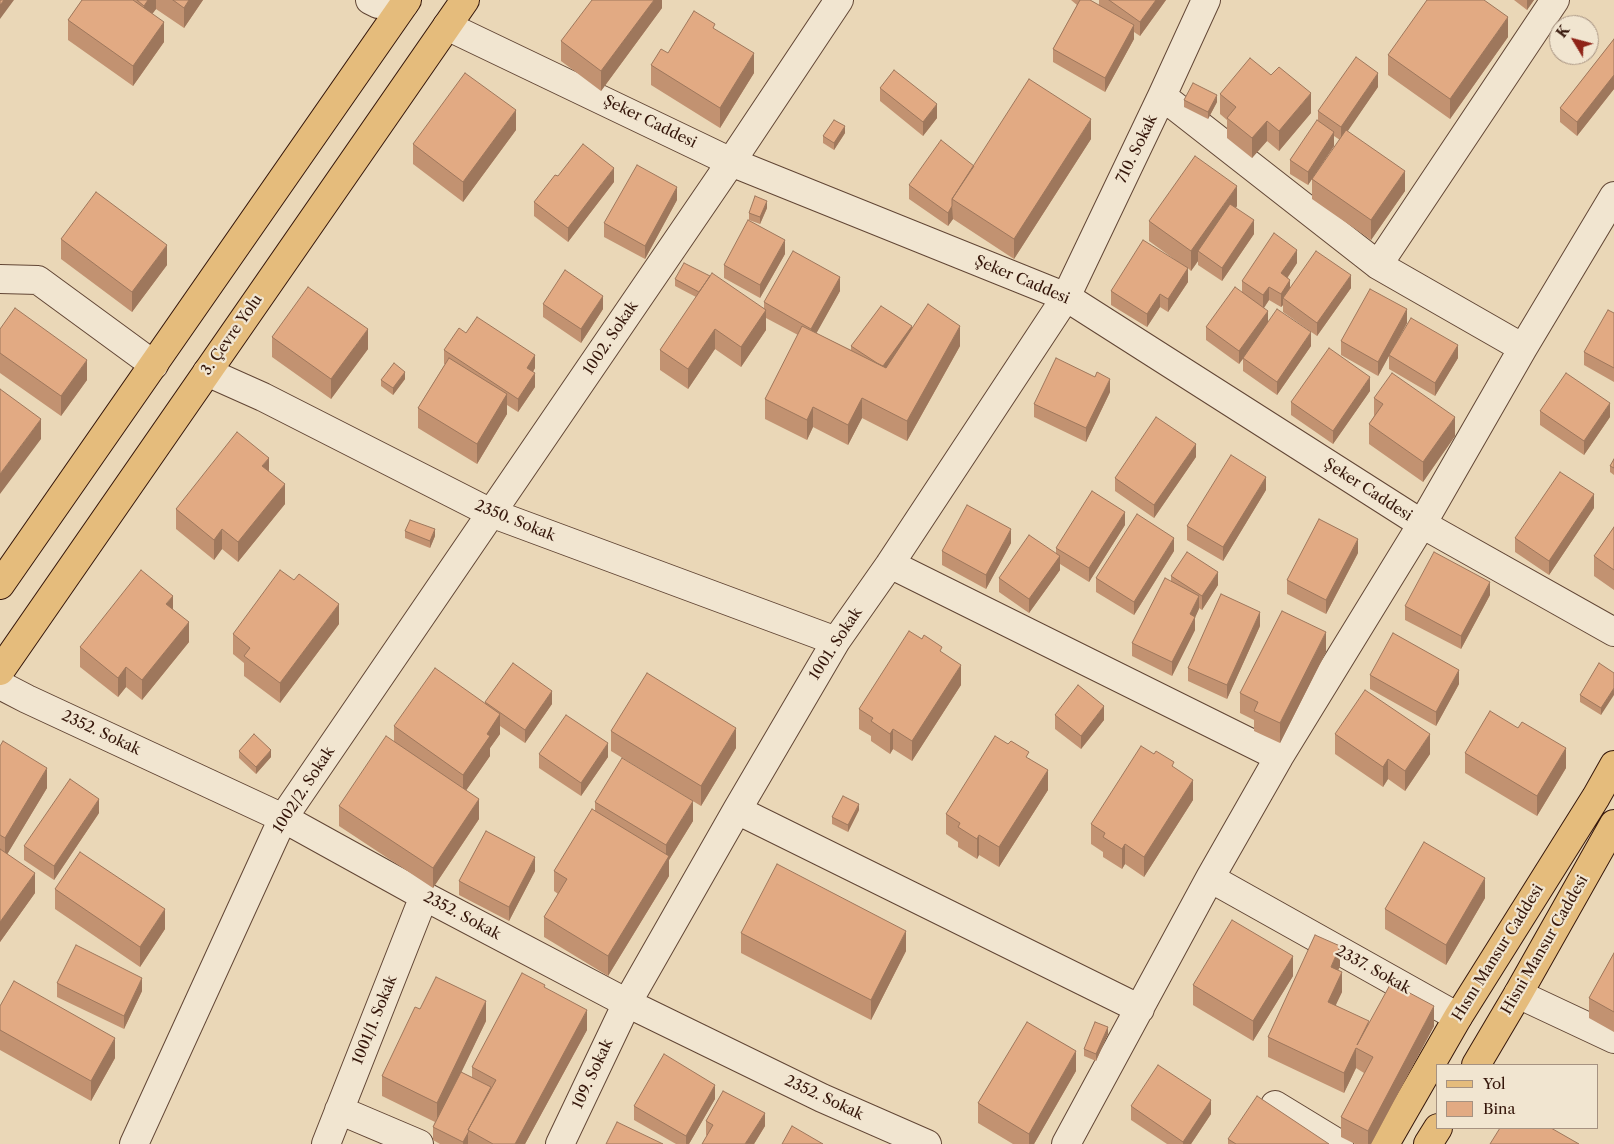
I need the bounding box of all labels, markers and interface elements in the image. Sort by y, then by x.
north arrow [1549,15,1599,65]
text: K [1552,22,1573,41]
street label: Şeker Caddesi [600,92,700,152]
street label: 710. Sokak [1113,112,1161,186]
street label: Şeker Caddesi [972,252,1072,308]
street label: 3. Çevre Yolu [198,291,266,379]
street label: 1002. Sokak [580,298,642,378]
street label: Şeker Caddesi [1321,455,1415,525]
street label: 2350. Sokak [472,497,558,545]
street label: 1001. Sokak [806,604,866,684]
street label: 2352. Sokak [59,707,143,759]
street label: 1002/2. Sokak [269,744,339,836]
street label: Hisni Mansur Caddesi [1498,872,1592,1018]
street label: Hısnı Mansur Caddesi [1449,881,1547,1025]
street label: 2352. Sokak [420,888,504,944]
street label: 2337. Sokak [1332,942,1414,998]
street label: 1001/1. Sokak [349,973,401,1067]
street label: 109. Sokak [569,1036,617,1112]
legend [1436,1064,1599,1129]
street label: 2352. Sokak [782,1072,866,1124]
text: Yol [1483,1074,1506,1093]
text: Bina [1483,1099,1515,1118]

